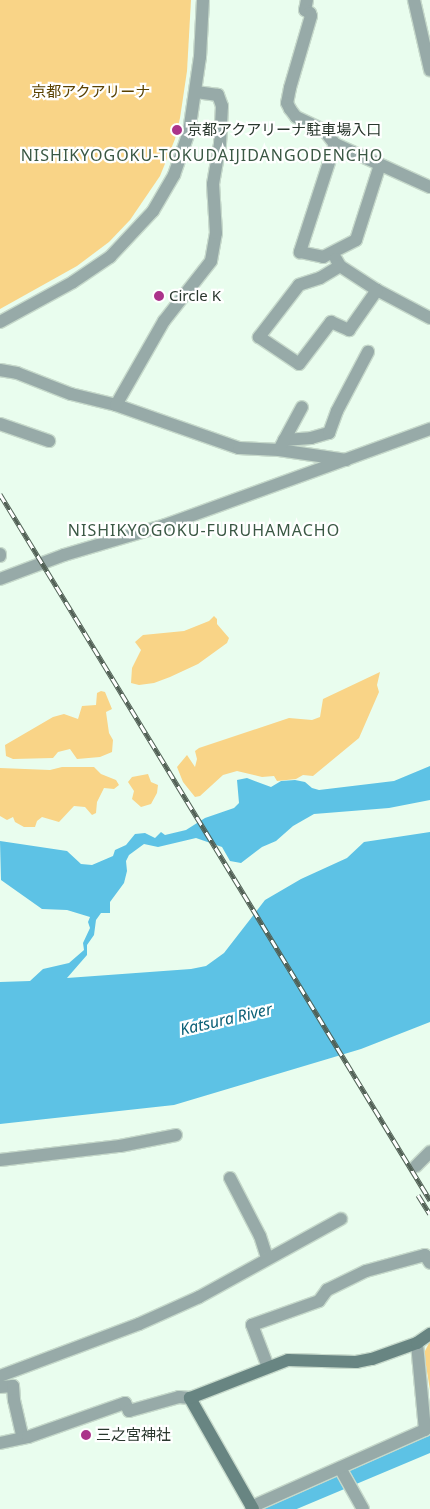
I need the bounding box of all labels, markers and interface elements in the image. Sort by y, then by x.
park label: 京都アクアリーナ [31,83,151,101]
place label: 京都アクアリーナ駐車場入口 [187,121,382,139]
marker: 京都アクアリーナ駐車場入口 [171,124,183,136]
district label: NISHIKYOGOKU-TOKUDAIJIDANGODENCHO [17,145,387,165]
place label: Circle K [169,287,221,305]
marker: Circle K [153,290,165,302]
district label: NISHIKYOGOKU-FURUHAMACHO [65,520,343,540]
water label: Katsura River [178,999,274,1039]
place label: 三之宮神社 [96,1426,171,1444]
marker: 三之宮神社 [80,1429,92,1441]

